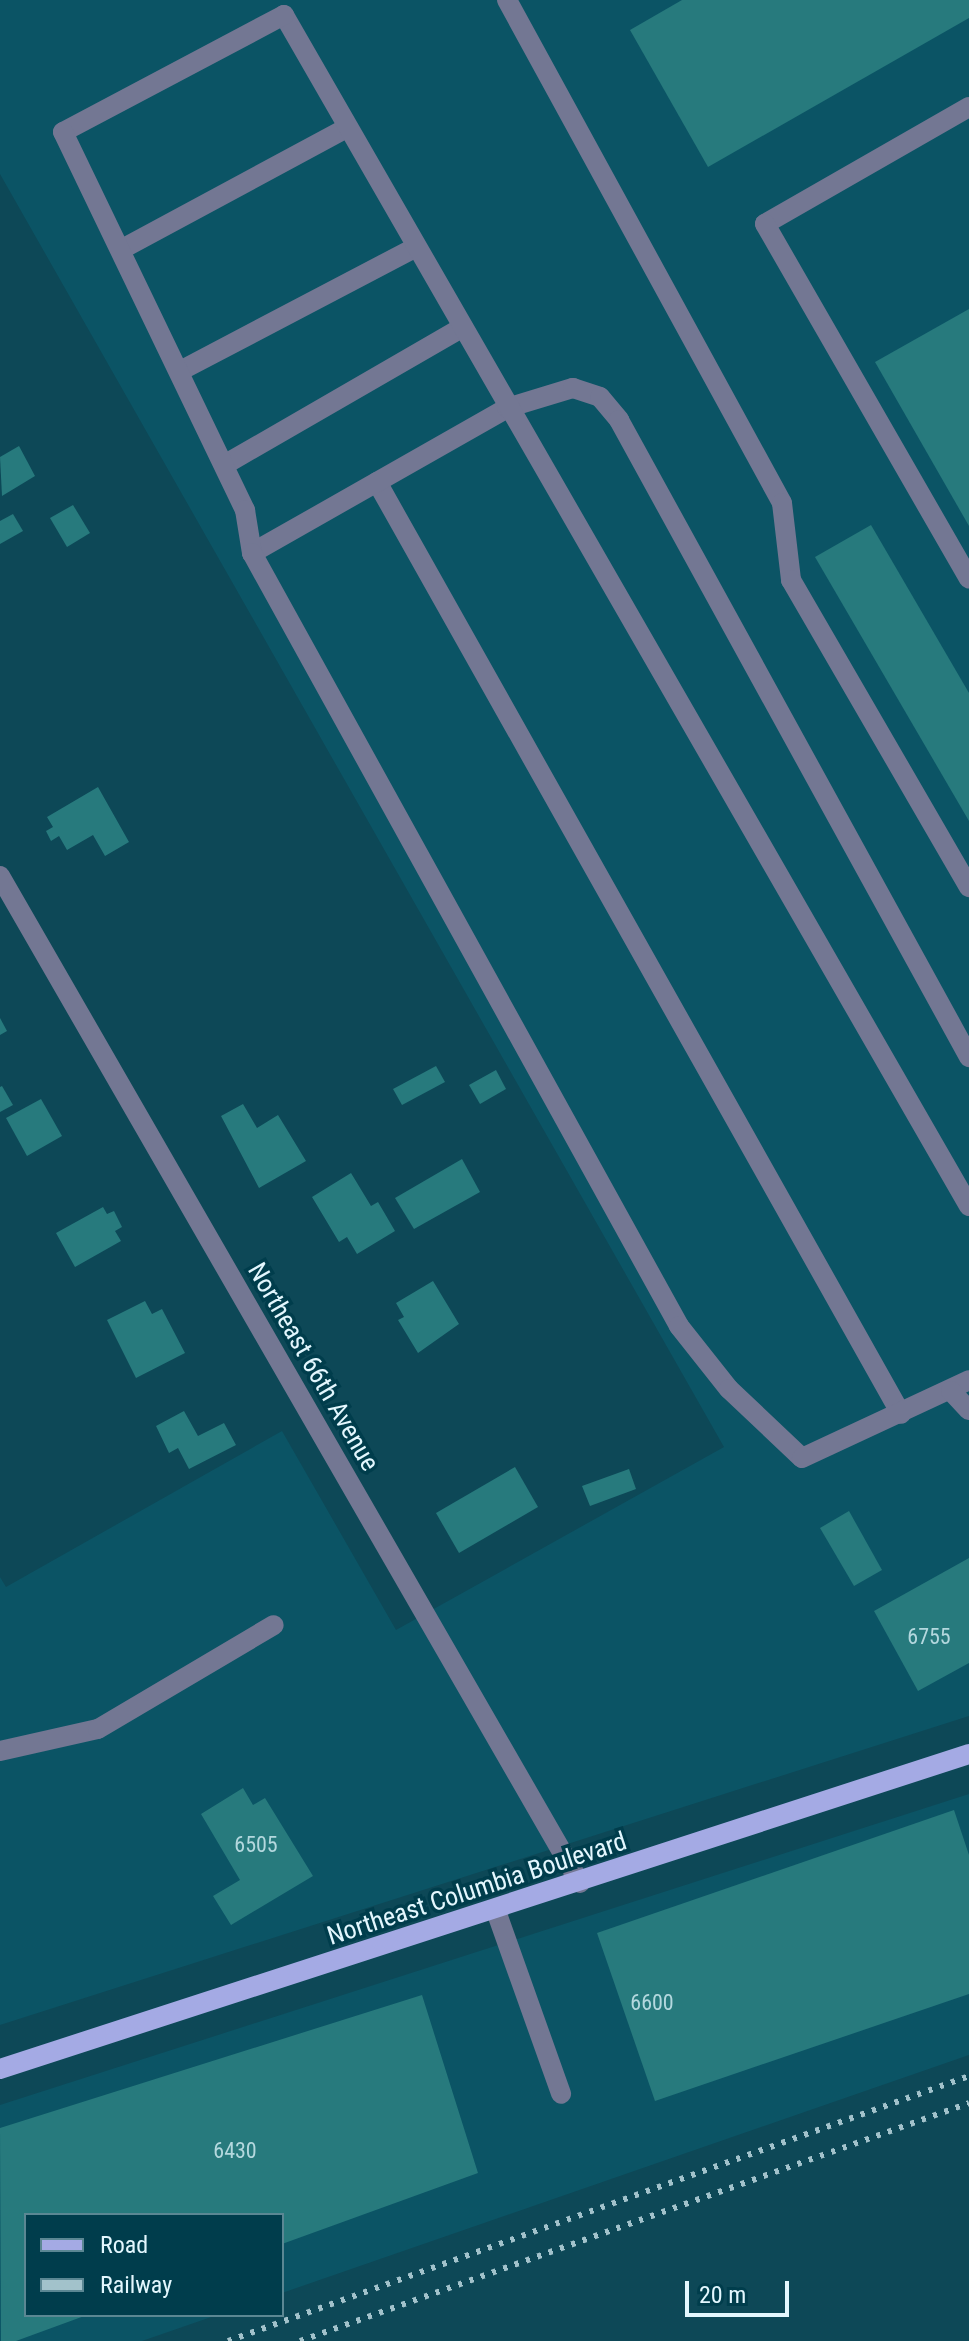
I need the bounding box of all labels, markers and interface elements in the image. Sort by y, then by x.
street label: Northeast 66th Avenue [241,1258,385,1476]
house number: 6755 [907,1624,951,1650]
street label: Northeast Columbia Boulevard [323,1826,631,1952]
house number: 6505 [234,1832,278,1858]
house number: 6600 [630,1990,674,2016]
house number: 6430 [213,2138,257,2164]
legend [24,2213,284,2317]
text: Road [100,2231,148,2259]
scale bar [689,2265,793,2315]
text: Railway [100,2271,172,2299]
text: 20 m [699,2281,746,2309]

